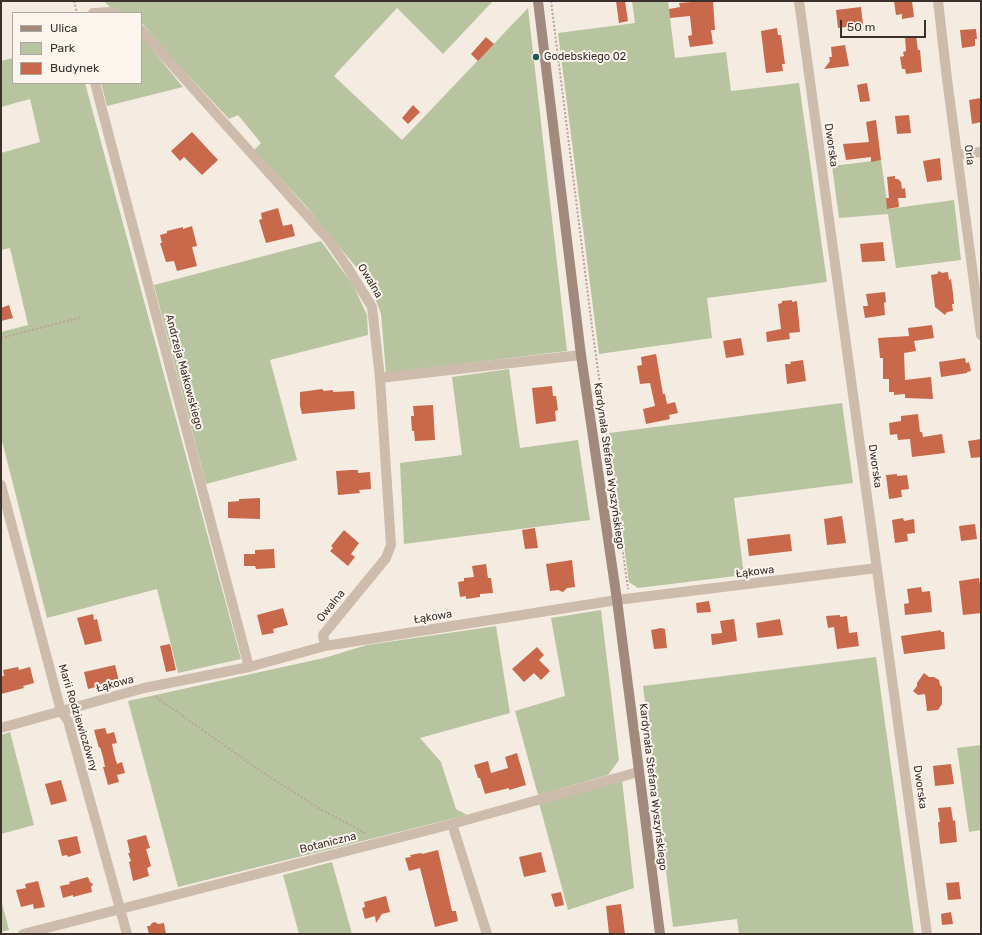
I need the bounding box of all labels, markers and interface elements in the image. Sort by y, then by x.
legend [12,12,142,84]
scale bar [842,12,928,38]
text: 50 m [847,20,875,34]
text: Ulica [50,21,77,35]
text: Park [50,41,75,55]
place label: Godebskiego 02 [544,50,626,64]
marker: Godebskiego 02 [531,52,541,62]
text: Budynek [50,61,99,75]
street label: Dworska [821,122,841,168]
street label: Orla [961,144,977,166]
street label: Owalna [355,261,385,301]
street label: Andrzeja Małkowskiego [162,313,206,431]
street label: Kardynała Stefana Wyszyńskiego [591,382,627,550]
street label: Dworska [865,443,885,489]
street label: Łąkowa [735,563,775,581]
street label: Owalna [314,587,348,625]
street label: Łąkowa [413,607,453,627]
street label: Marii Rodziewiczówny [55,663,101,773]
street label: Łąkowa [95,673,135,695]
street label: Kardynała Stefana Wyszyńskiego [636,703,670,871]
street label: Dworska [910,764,930,810]
street label: Botaniczna [298,830,358,856]

